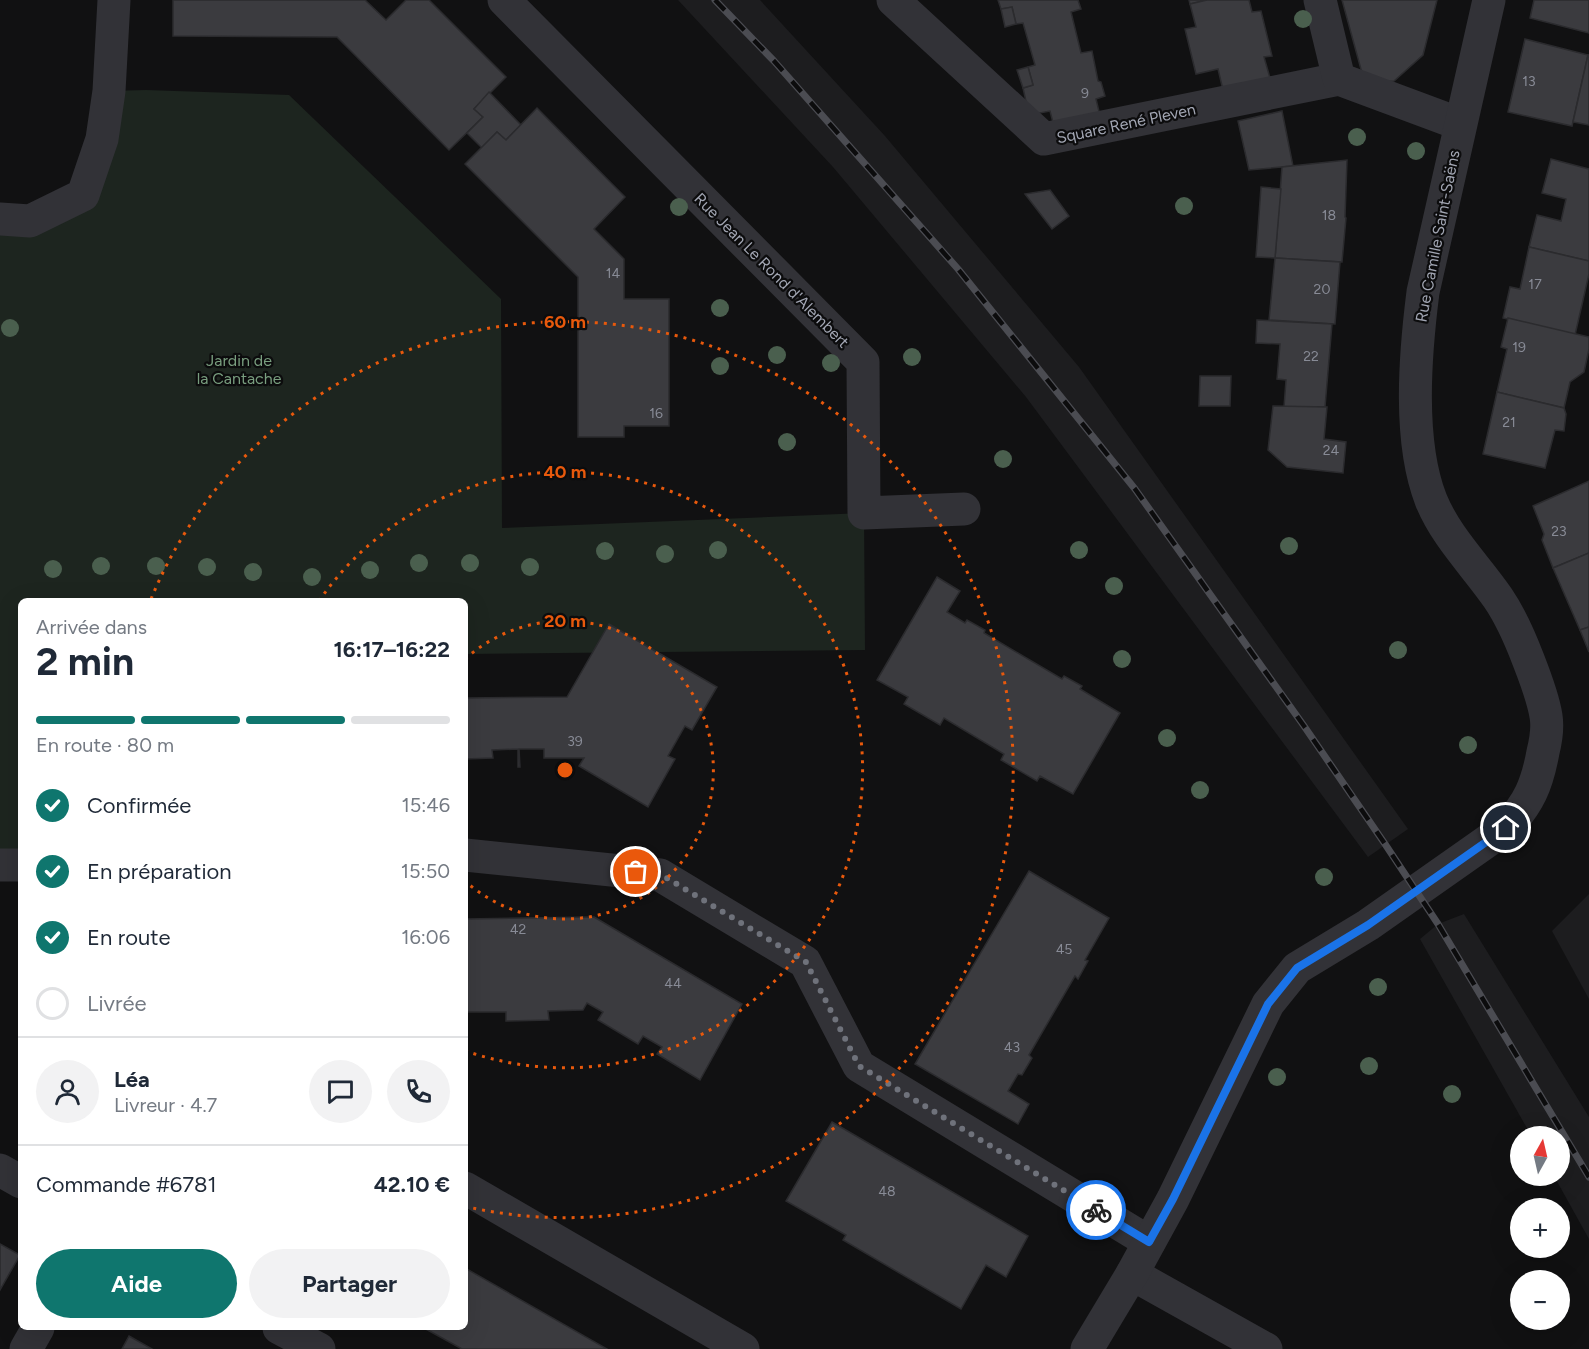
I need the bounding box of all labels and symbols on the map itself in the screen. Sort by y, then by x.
house number: 13 [1522,73,1536,90]
house number: 9 [1081,85,1089,102]
street label: Square René Pleven [1055,99,1197,148]
street label: Rue Camille Saint-Saëns [1411,148,1463,324]
street label: Rue Jean Le Rond d'Alembert [690,189,853,352]
house number: 18 [1322,207,1336,224]
house number: 14 [606,265,621,282]
house number: 17 [1528,276,1542,293]
house number: 20 [1314,281,1330,298]
text: 60 m [544,311,586,333]
house number: 19 [1512,339,1526,356]
house number: 22 [1303,348,1319,365]
park label: Jardin de la Cantache [197,351,282,388]
house number: 16 [649,405,663,422]
house number: 21 [1502,414,1516,431]
house number: 24 [1323,442,1340,459]
text: 40 m [543,461,587,483]
house number: 23 [1551,523,1567,540]
text: 20 m [544,610,586,632]
house number: 39 [567,733,583,750]
centre of rings [555,760,575,780]
pin [1480,802,1531,853]
pin [610,846,661,897]
house number: 42 [510,921,526,938]
house number: 45 [1056,941,1072,958]
house number: 44 [664,975,682,992]
house number: 43 [1004,1039,1020,1056]
north arrow [1510,1126,1570,1186]
courier [1066,1180,1126,1240]
house number: 48 [878,1183,896,1200]

